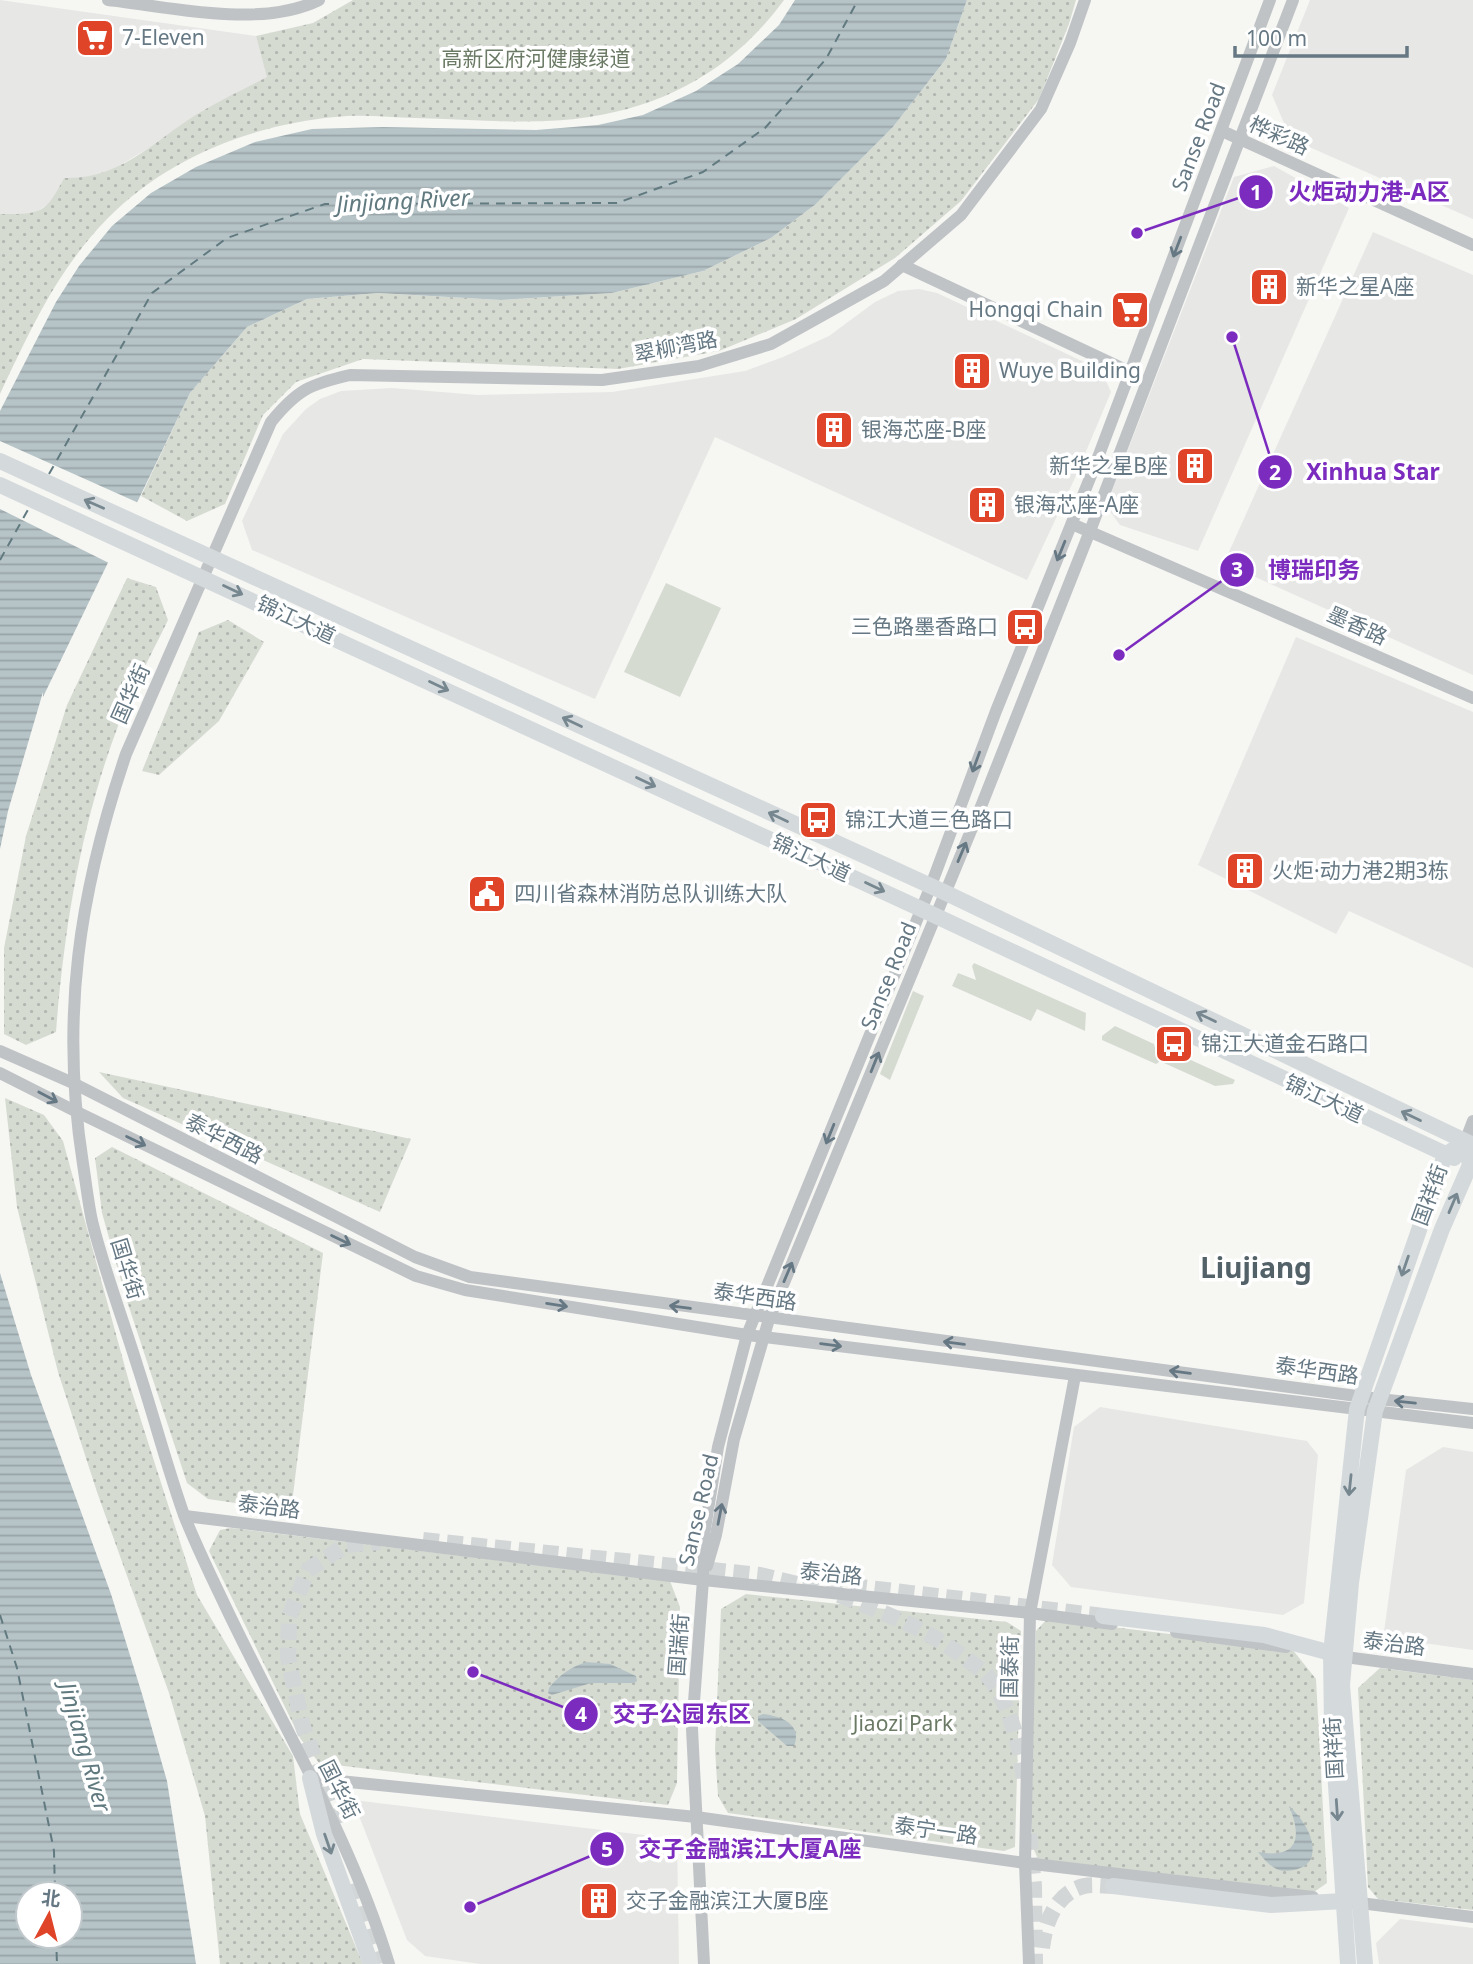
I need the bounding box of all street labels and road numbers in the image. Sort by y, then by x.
street label: Sanse Road [1165,78,1232,195]
street label: 桦彩路 [1245,109,1314,161]
street label: 翠柳湾路 [632,324,720,368]
street label: 锦江大道 [252,589,340,650]
street label: 墨香路 [1323,599,1392,651]
street label: 国华街 [104,659,156,728]
street label: 锦江大道 [767,827,855,888]
street label: Sanse Road [854,917,922,1034]
street label: 锦江大道 [1280,1068,1368,1129]
street label: 泰华西路 [181,1107,268,1170]
street label: 国祥街 [1405,1160,1453,1229]
street label: 国华街 [105,1234,151,1303]
street label: 泰华西路 [712,1276,799,1316]
street label: 泰华西路 [1274,1350,1361,1390]
street label: Sanse Road [672,1451,725,1569]
street label: 泰治路 [236,1488,302,1524]
street label: 泰治路 [798,1556,864,1590]
street label: 国瑞街 [662,1613,694,1677]
street label: 泰治路 [1361,1625,1427,1661]
street label: 国泰街 [994,1635,1024,1699]
street label: 国祥街 [1317,1716,1349,1780]
street label: 国华街 [313,1755,367,1824]
street label: 泰宁一路 [893,1810,980,1850]

